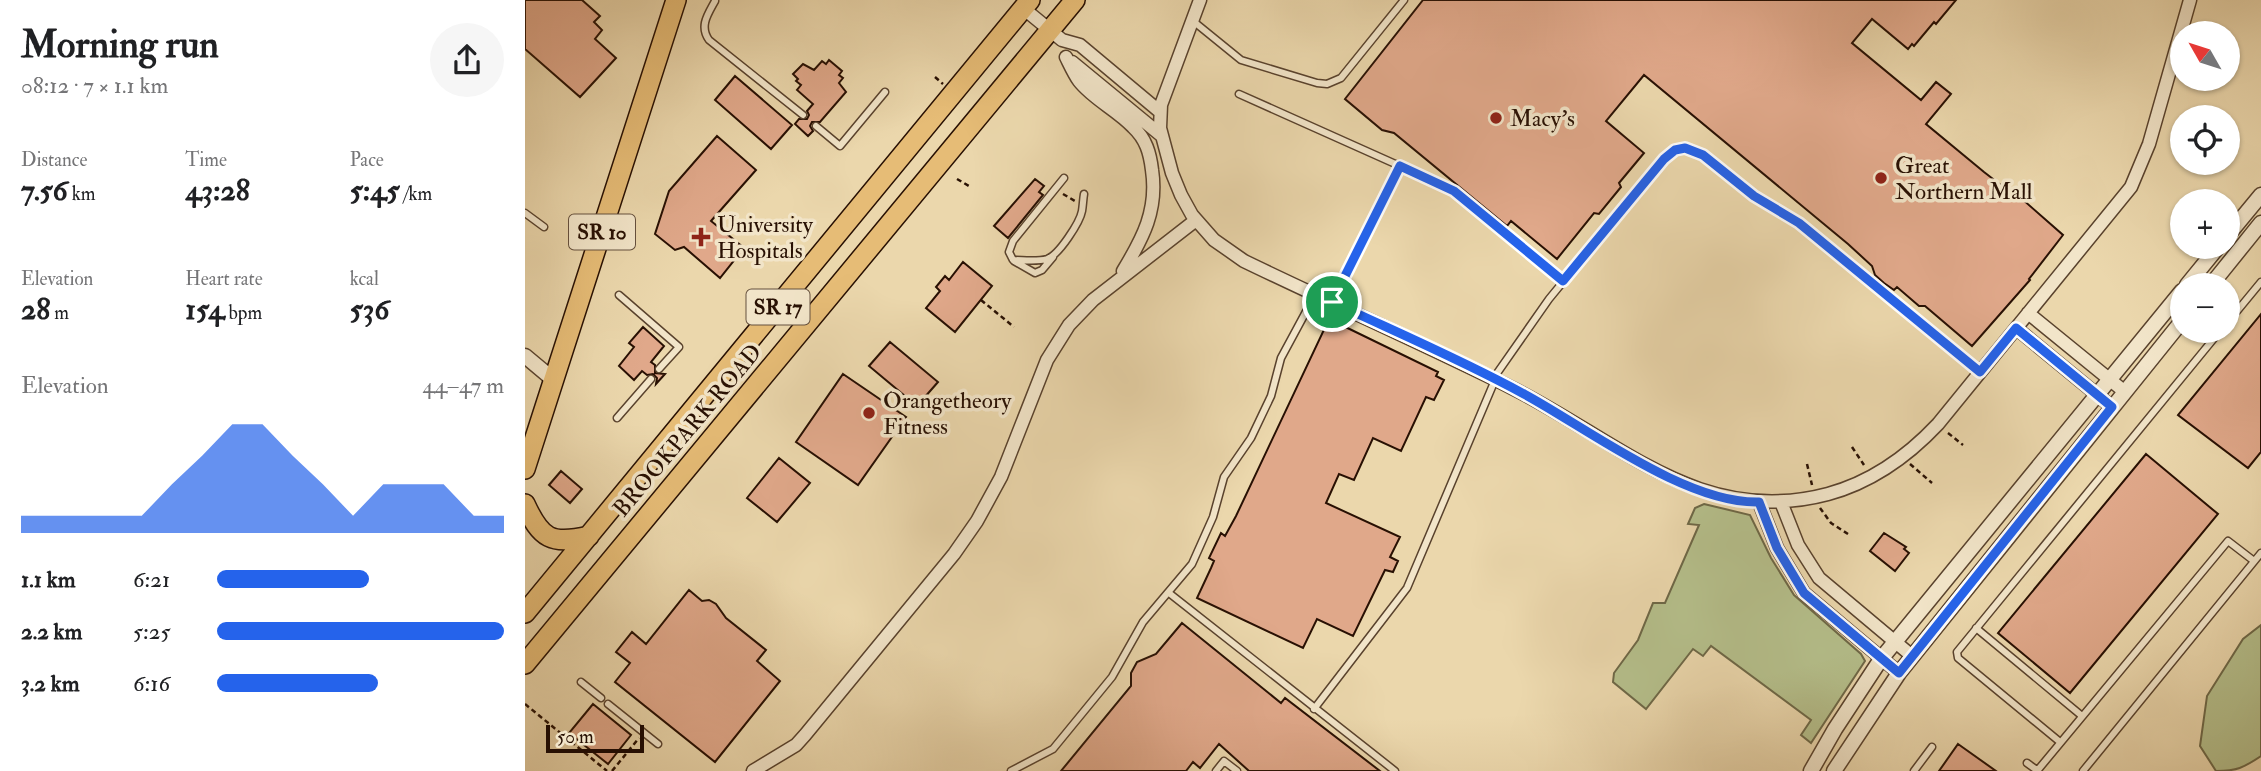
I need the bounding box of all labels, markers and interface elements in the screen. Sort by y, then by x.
text: Morning run [21,21,219,69]
north arrow [2170,21,2240,91]
map controls [2170,21,2240,343]
button: share [430,23,504,97]
text: 08:12 · 7 × 1.1 km [21,71,168,100]
place label: Macy's [1510,104,1575,133]
button: locate [2170,105,2240,175]
marker: Macy's [1488,110,1504,126]
text: Distance [21,148,87,172]
text: Time [185,148,227,172]
text: Pace [350,148,384,172]
place label: Great Northern Mall [1895,151,2033,206]
marker: Great Northern Mall [1873,170,1889,186]
text: 7.56 [21,172,68,209]
text: 43:28 [185,172,250,209]
text: 5:45 [350,172,400,209]
text: km [68,182,95,206]
text: /km [400,182,432,206]
button: + [2170,189,2240,259]
place label: University Hospitals [717,210,814,266]
road number: SR 10 [569,215,635,250]
marker: University Hospitals [691,227,711,247]
text: Elevation [21,267,93,291]
text: Heart rate [185,267,263,291]
text: kcal [350,267,379,291]
pin [1302,272,1362,332]
button: − [2170,273,2240,343]
icon: arrive [1313,283,1351,321]
road number: SR 17 [747,290,809,324]
text: 28 [21,291,50,328]
text: 154 [185,291,225,328]
text: 536 [350,291,389,328]
text: m [50,301,69,325]
text: bpm [225,301,262,325]
street label: BROOKPARK ROAD [607,338,768,523]
text: Elevation [21,371,109,400]
text: 44–47 m [422,371,504,400]
place label: Orangetheory Fitness [883,386,1012,441]
marker: Orangetheory Fitness [861,405,877,421]
text: 1.1 km [21,565,76,594]
text: 6:21 [133,565,170,594]
text: 2.2 km [21,617,82,646]
text: 5:25 [133,617,171,646]
text: 3.2 km [21,669,80,698]
text: 6:16 [133,669,170,698]
scale bar [546,722,644,754]
text: 50 m [557,725,594,749]

